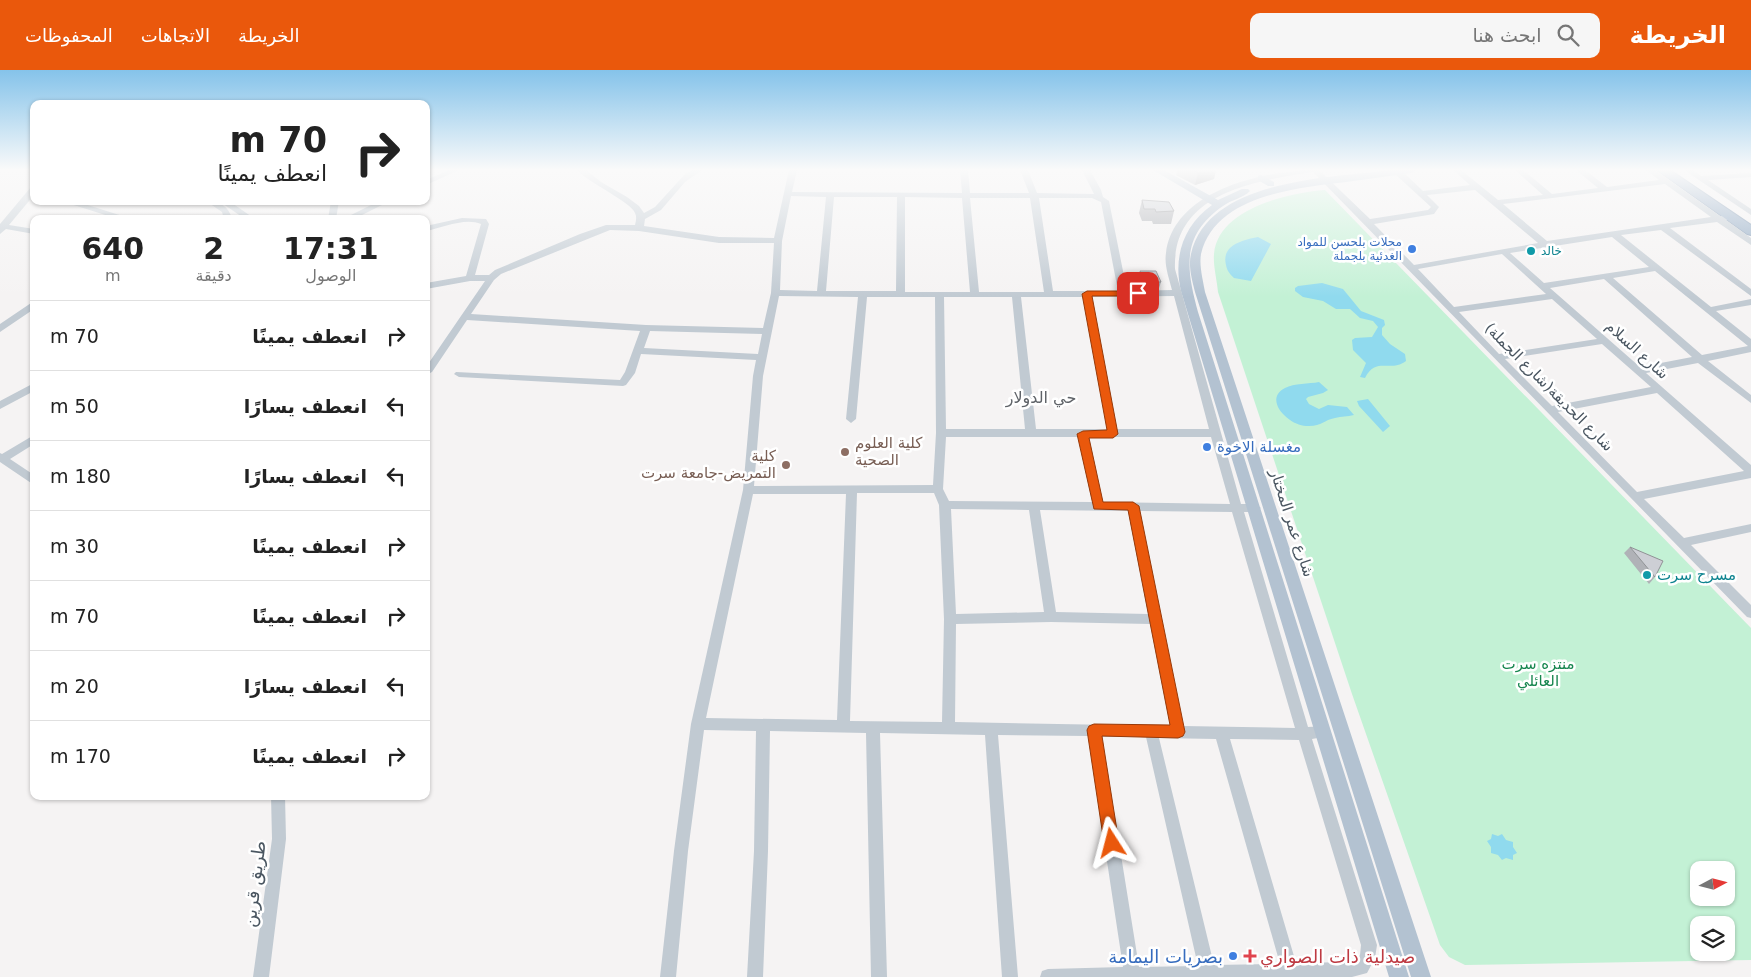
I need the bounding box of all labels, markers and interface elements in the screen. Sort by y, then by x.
search box [1250,13,1600,58]
icon: search [1554,21,1582,49]
text: الخريطة [1630,21,1726,49]
text: ابحث هنا [1473,24,1542,46]
text: المحفوظات [25,25,113,46]
text: الاتجاهات [141,25,210,46]
text: الخريطة [238,25,299,46]
text: 70 m [230,120,327,160]
icon: right [345,120,410,185]
text: انعطف يمينًا [218,161,327,186]
text: 640 [81,231,144,266]
text: 2 [203,231,224,266]
text: 17:31 [283,231,379,266]
place label: محلات بلحسن للمواد الغدئية بلجملة [1297,235,1402,263]
marker: محلات بلحسن للمواد الغدئية بلجملة [1406,243,1418,255]
place label: خالد [1541,244,1562,258]
marker: خالد [1525,245,1537,257]
text: m [105,266,121,285]
text: دقيقة [195,266,232,285]
text: الوصول [305,266,356,285]
pin [1117,272,1159,314]
icon: arrive [1124,279,1152,307]
street label: شارع السلام [1602,317,1672,383]
street label: شارع الحديقة(شارع الجملة) [1481,319,1617,455]
icon: right [382,322,410,350]
text: 70 m [50,325,99,347]
text: انعطف يمينًا [252,325,367,347]
district label: حي الدولار [1005,388,1076,408]
icon: left [382,392,410,420]
text: 50 m [50,395,99,417]
text: انعطف يسارًا [244,395,367,417]
place label: كلية العلوم الصحية [855,434,923,469]
place label: مغسلة الاخوة [1217,438,1301,456]
marker: مغسلة الاخوة [1201,441,1213,453]
marker: كلية العلوم الصحية [839,446,851,458]
place label: كلية التمريض-جامعة سرت [641,447,777,482]
marker: كلية التمريض-جامعة سرت [780,459,792,471]
icon: left [382,462,410,490]
text: 180 m [50,465,111,487]
text: انعطف يسارًا [244,465,367,487]
street label: شارع عمر المختار [1266,466,1318,579]
icon: right [382,532,410,560]
text: 30 m [50,535,99,557]
text: انعطف يمينًا [252,535,367,557]
place label: مسرح سرت [1657,566,1736,584]
marker: مسرح سرت [1641,569,1653,581]
icon: right [382,602,410,630]
text: 70 m [50,605,99,627]
text: انعطف يمينًا [252,605,367,627]
park label: منتزه سرت العائلي [1502,655,1574,691]
icon: left [382,672,410,700]
text: 20 m [50,675,99,697]
text: انعطف يسارًا [244,675,367,697]
icon: right [382,742,410,770]
text: 170 m [50,745,111,767]
text: انعطف يمينًا [252,745,367,767]
position arrow [1085,816,1137,868]
street label: طريق قرين [238,839,271,929]
north arrow [1690,861,1735,906]
map controls [1690,861,1735,961]
button: layers [1690,916,1735,961]
place label: بصريات اليمامة [1108,946,1223,968]
place label: صيدلية ذات الصواري [1260,946,1415,968]
marker: بصريات اليمامة [1227,950,1239,962]
marker: صيدلية ذات الصواري [1244,950,1256,962]

